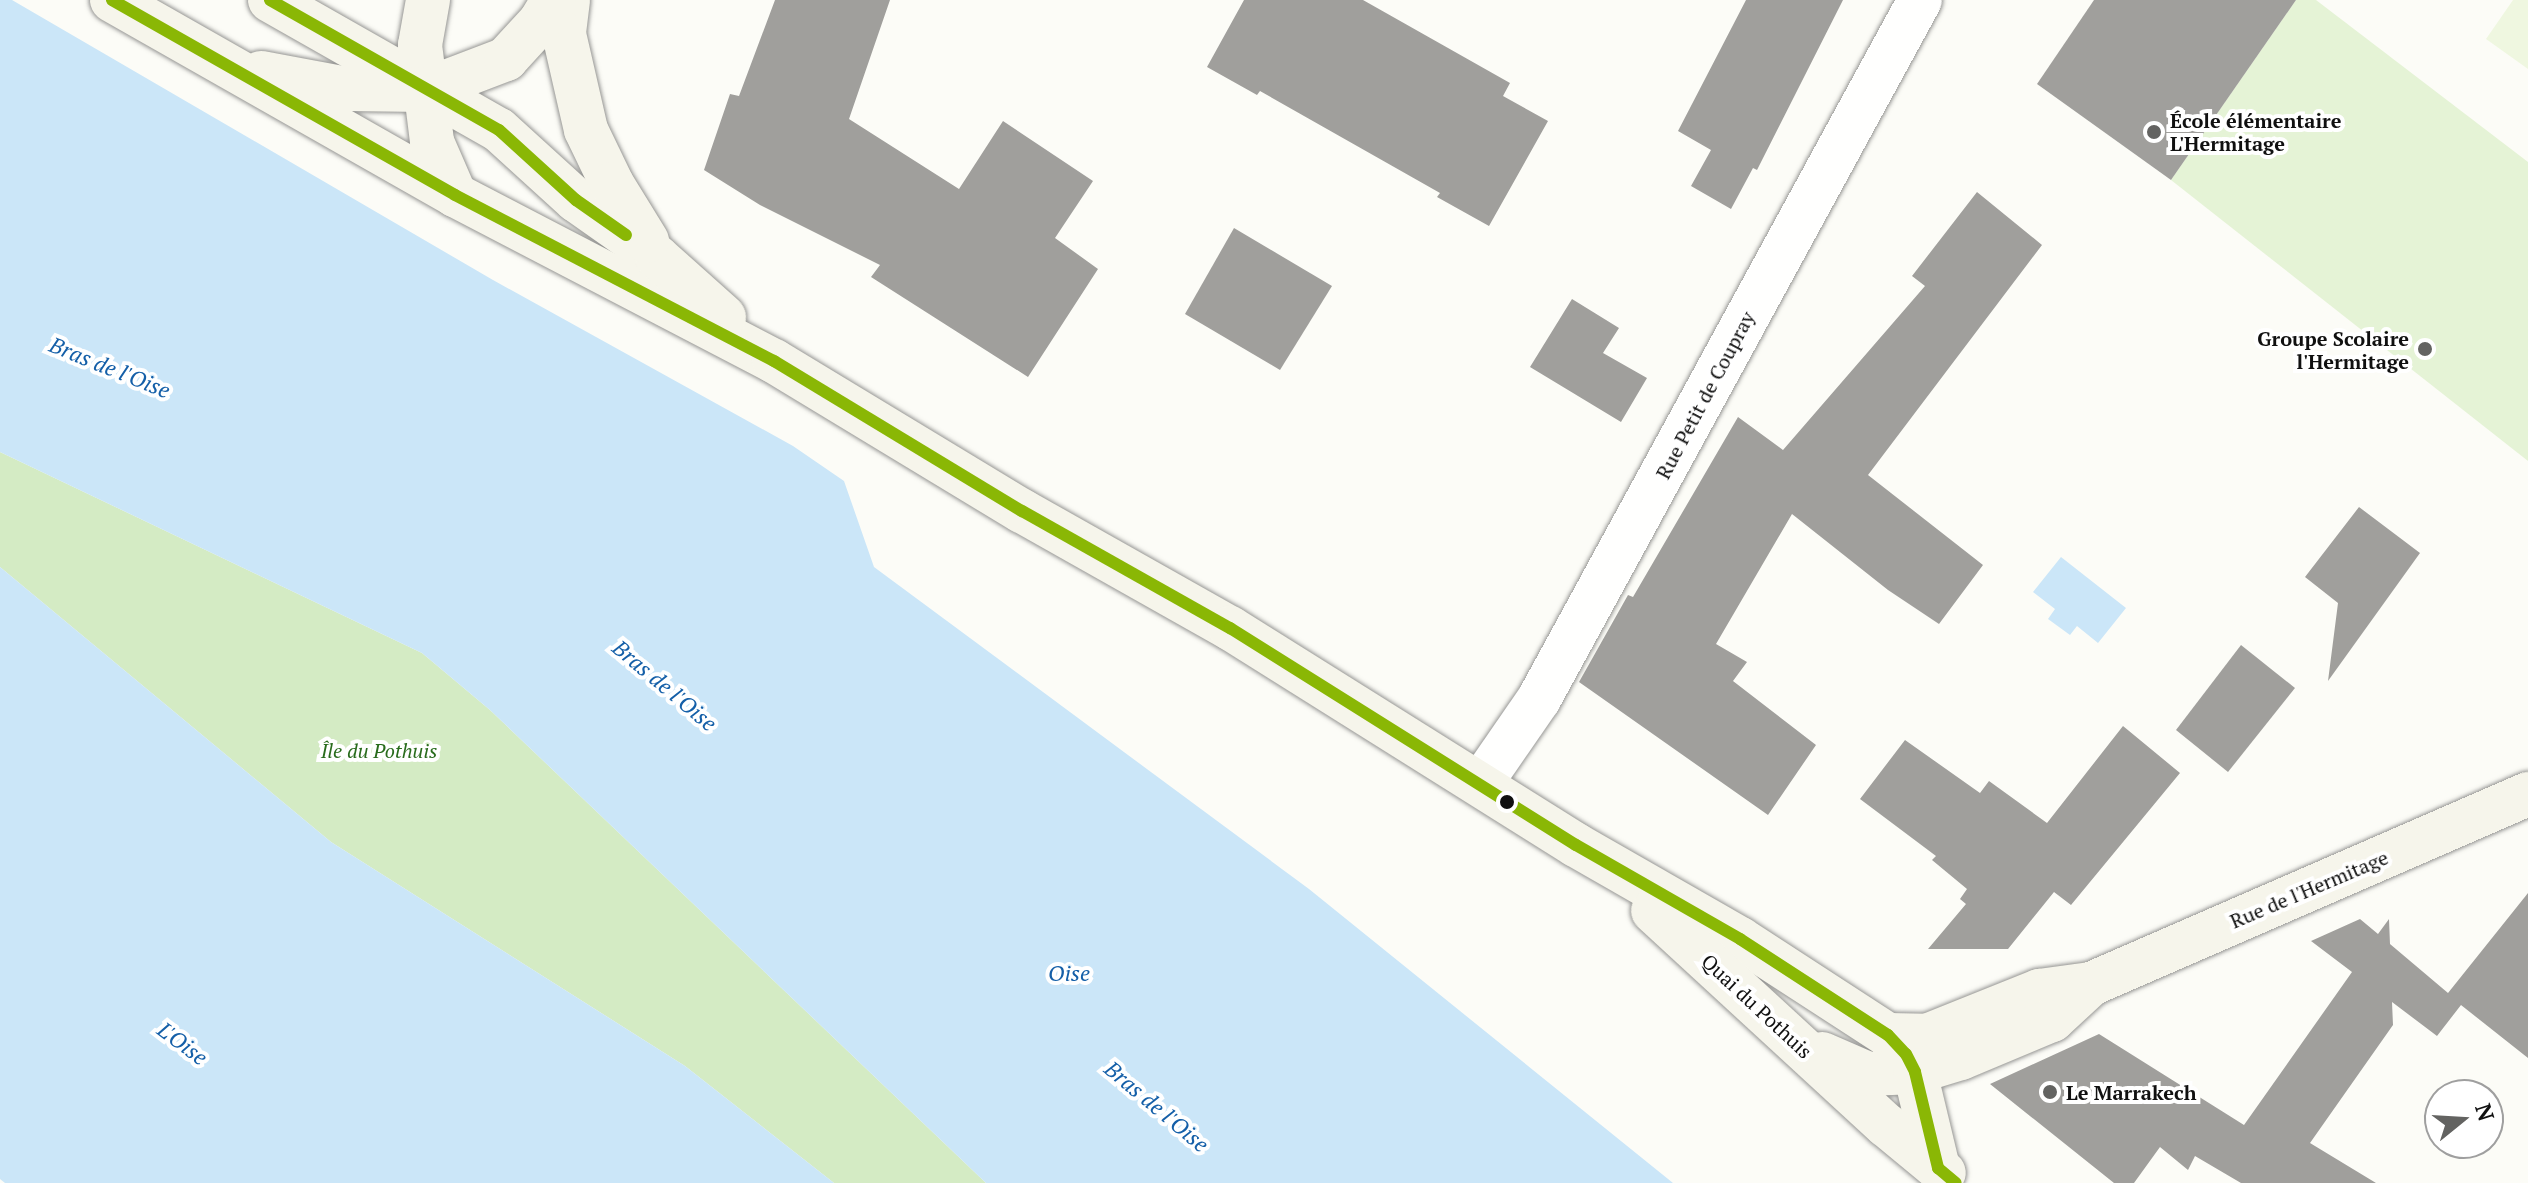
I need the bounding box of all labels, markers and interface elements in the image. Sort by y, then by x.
place label: École élémentaire L'Hermitage [2170,108,2341,155]
marker: École élémentaire L'Hermitage [2145,123,2163,141]
street label: Rue Petit de Coupray [1651,307,1759,483]
place label: Groupe Scolaire l'Hermitage [2257,326,2409,373]
water label: Bras de l'Oise [46,331,174,403]
marker: Groupe Scolaire l'Hermitage [2416,340,2434,358]
water label: Bras de l'Oise [608,634,722,736]
park label: Île du Pothuis [321,738,437,762]
unlabelled marker [1499,794,1515,810]
street label: Rue de l'Hermitage [2226,845,2392,933]
street label: Quai du Pothuis [1697,949,1817,1063]
water label: Oise [1048,960,1090,986]
water label: L'Oise [153,1016,213,1070]
water label: Bras de l'Oise [1100,1055,1214,1157]
north arrow [2424,1079,2504,1159]
place label: Le Marrakech [2066,1080,2196,1104]
marker: Le Marrakech [2041,1083,2059,1101]
text: N [2469,1100,2502,1124]

